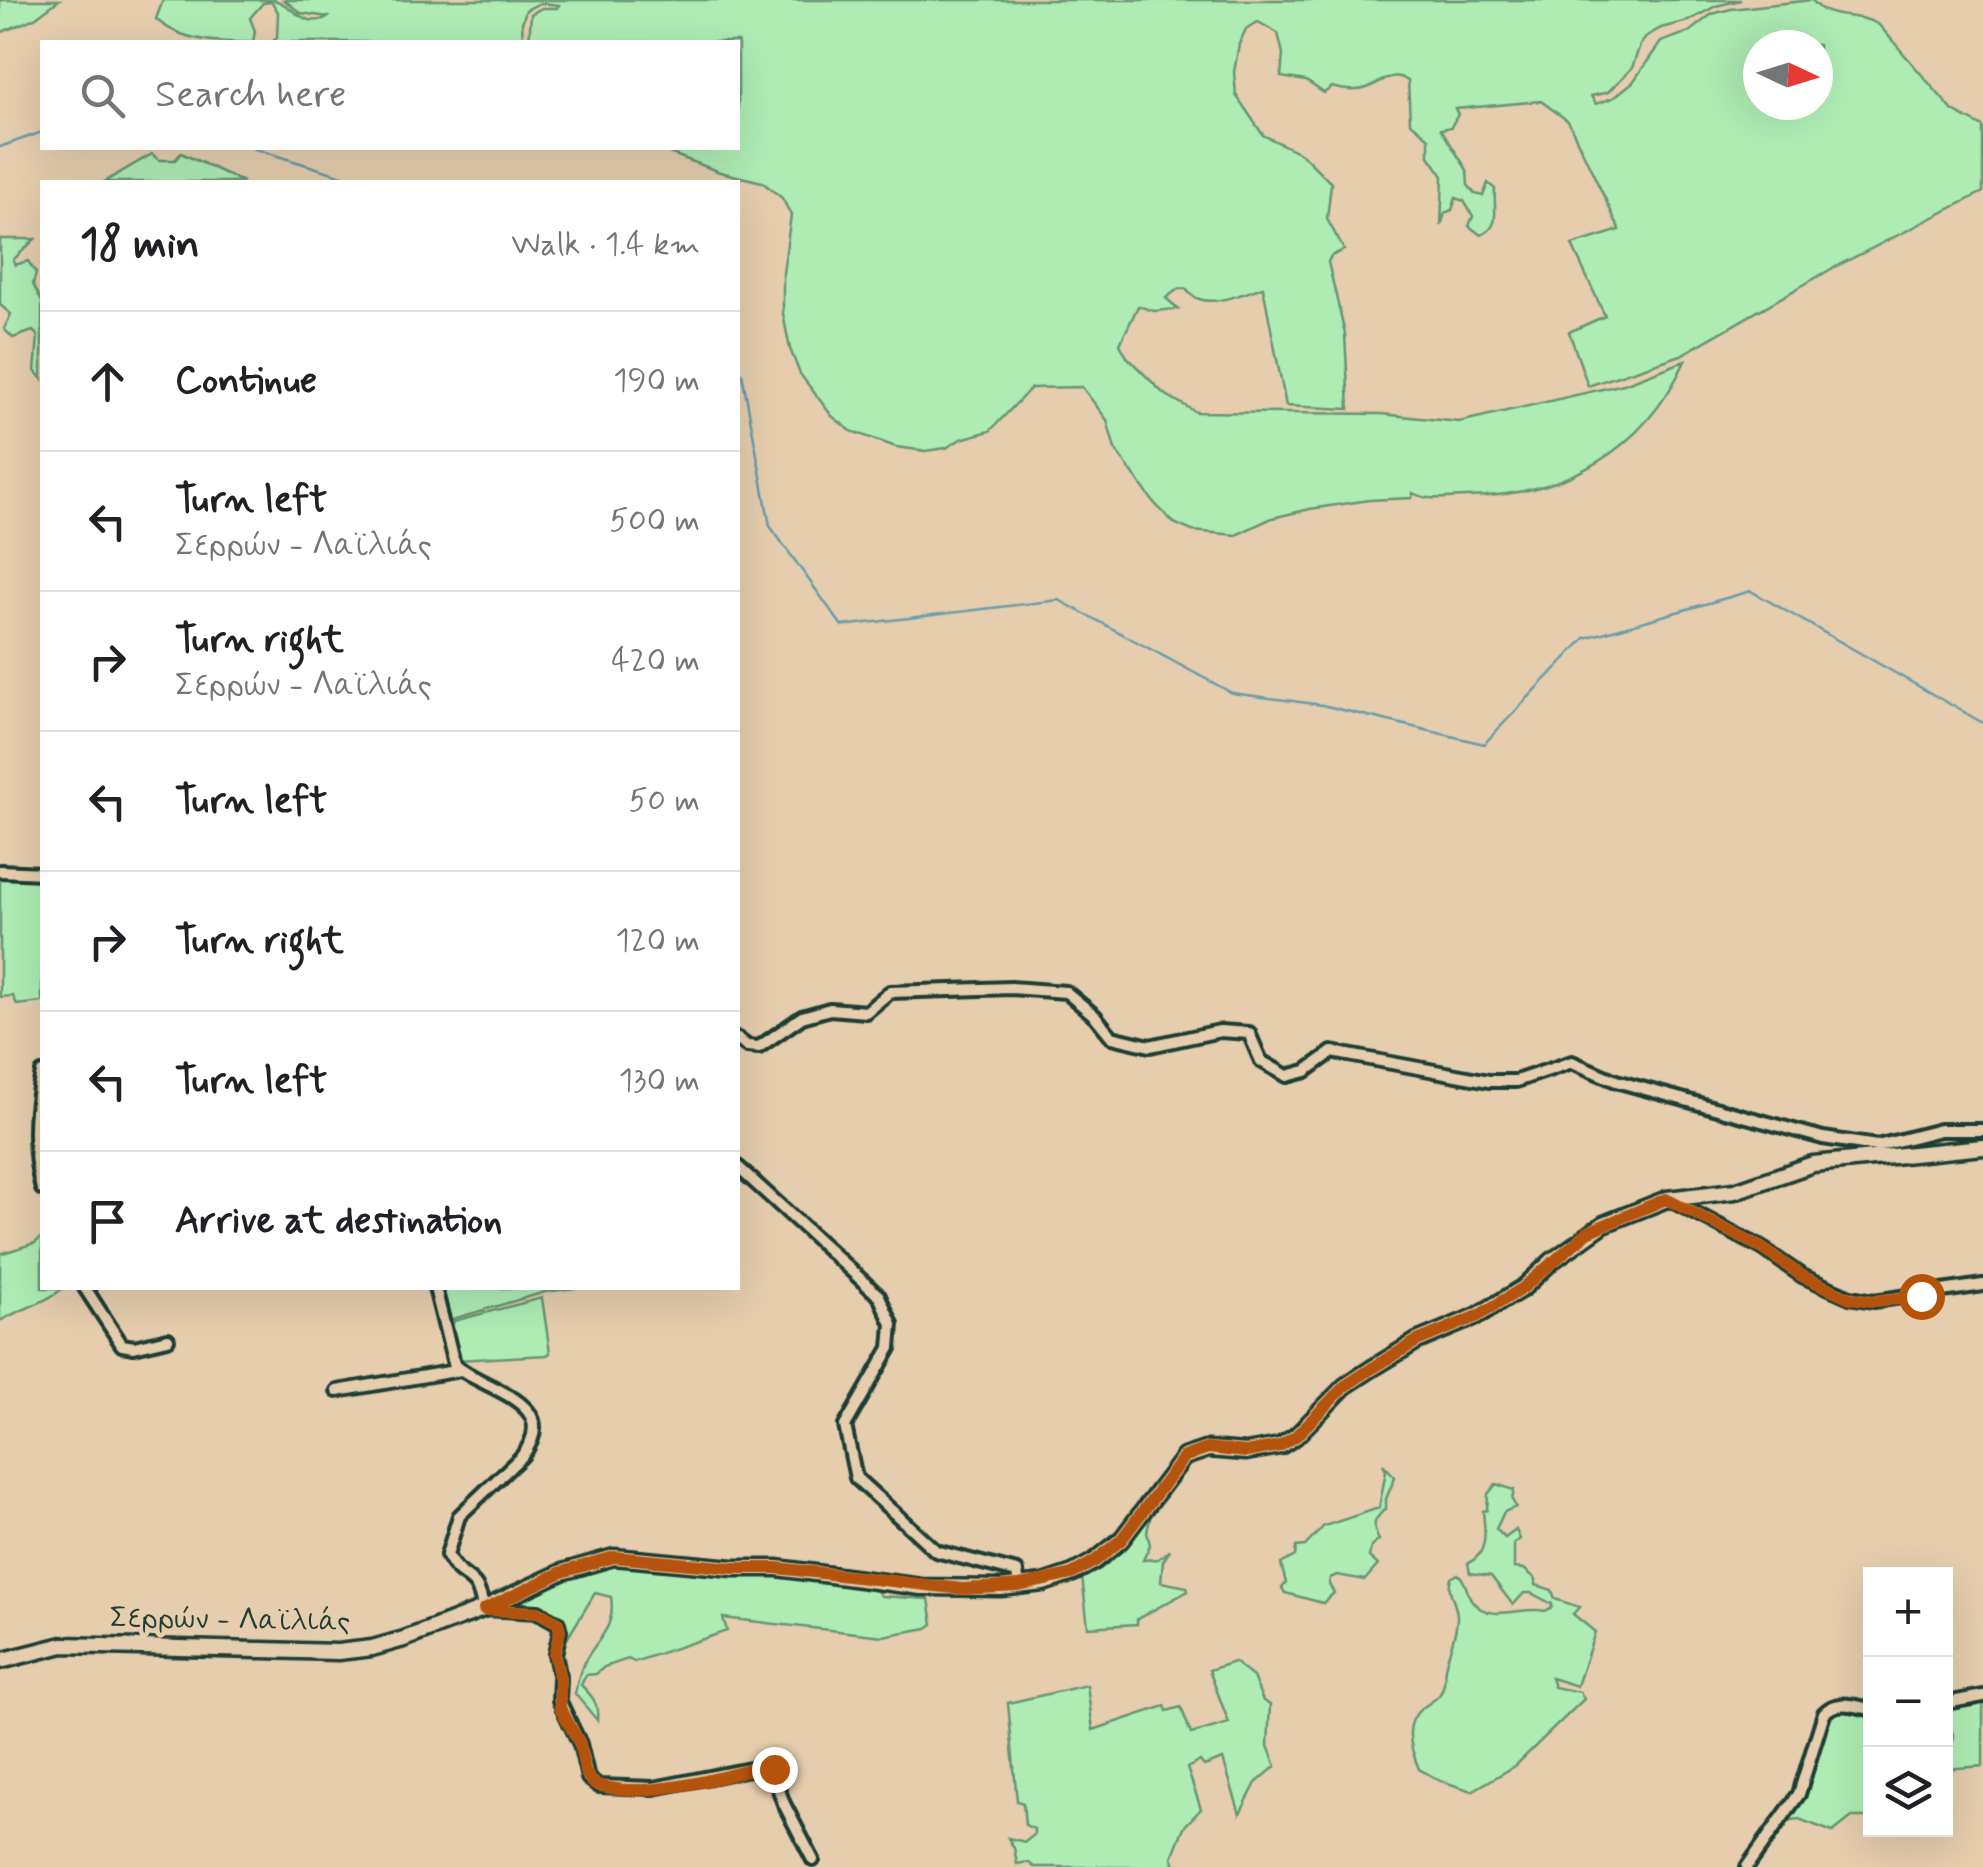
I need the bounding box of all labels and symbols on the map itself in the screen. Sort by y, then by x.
north arrow [1743,30,1833,120]
route start [1899,1274,1945,1320]
street label: Σερρών - Λαϊλιάς [109,1598,351,1642]
route end [752,1747,798,1793]

